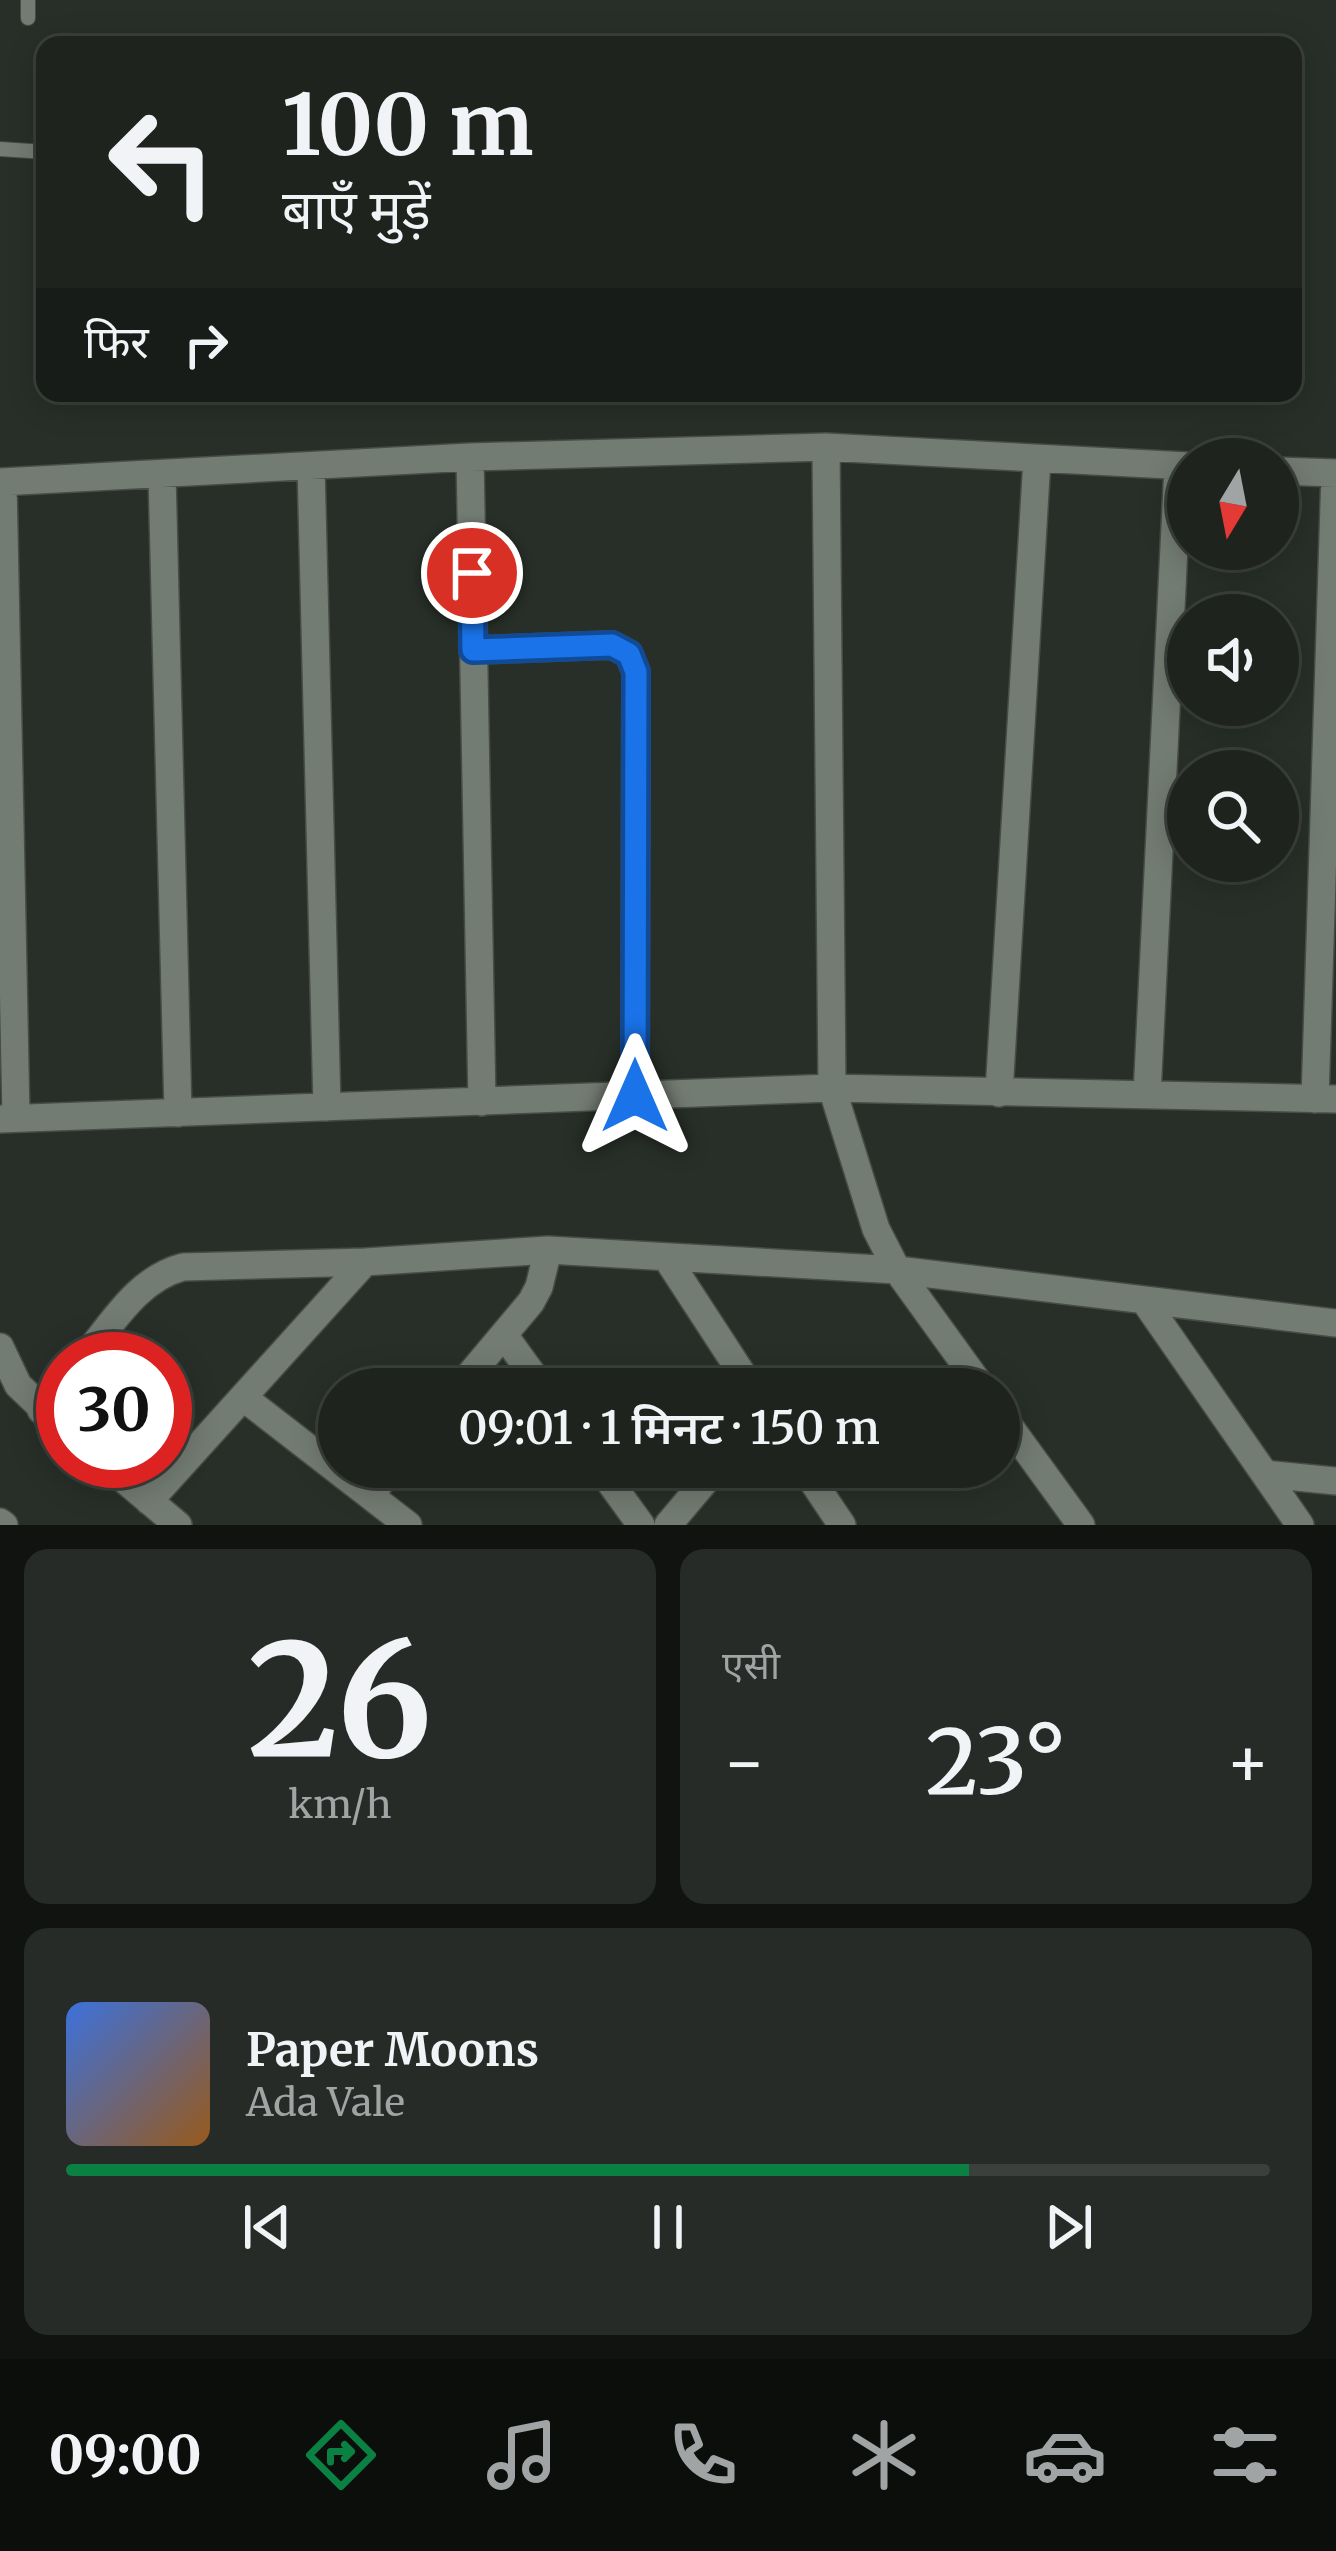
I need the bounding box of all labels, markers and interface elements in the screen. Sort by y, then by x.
text: 100 m [282,72,534,178]
icon: left [84,84,240,240]
text: बाएँ मुड़ें [282,176,431,244]
icon: right [173,312,239,378]
text: फिर [84,314,149,370]
north arrow [1167,438,1299,570]
map controls [1167,438,1299,882]
pin [421,522,523,624]
icon: arrive [439,540,505,606]
button: sound [1167,594,1299,726]
button: search [1167,750,1299,882]
position arrow [572,1033,698,1159]
speed limit sign: 30 [36,1332,192,1488]
text: 09:01 · 1 मिनट · 150 m [458,1400,880,1456]
text: 26 [247,1603,433,1800]
text: एसी [722,1641,780,1690]
text: 23° [925,1705,1067,1819]
text: − [722,1721,766,1804]
text: + [1226,1721,1270,1804]
text: km/h [288,1780,392,1829]
text: Paper Moons [246,2022,539,2078]
text: Ada Vale [246,2078,405,2127]
icon: previous [234,2194,300,2260]
icon: pause [635,2194,701,2260]
icon: next [1036,2194,1102,2260]
icon: directions [299,2413,383,2497]
icon: music [480,2413,564,2497]
icon: phone [661,2413,745,2497]
icon: climate [842,2413,926,2497]
icon: car [1023,2413,1107,2497]
icon: filters [1203,2413,1287,2497]
text: 09:00 [48,2421,202,2489]

